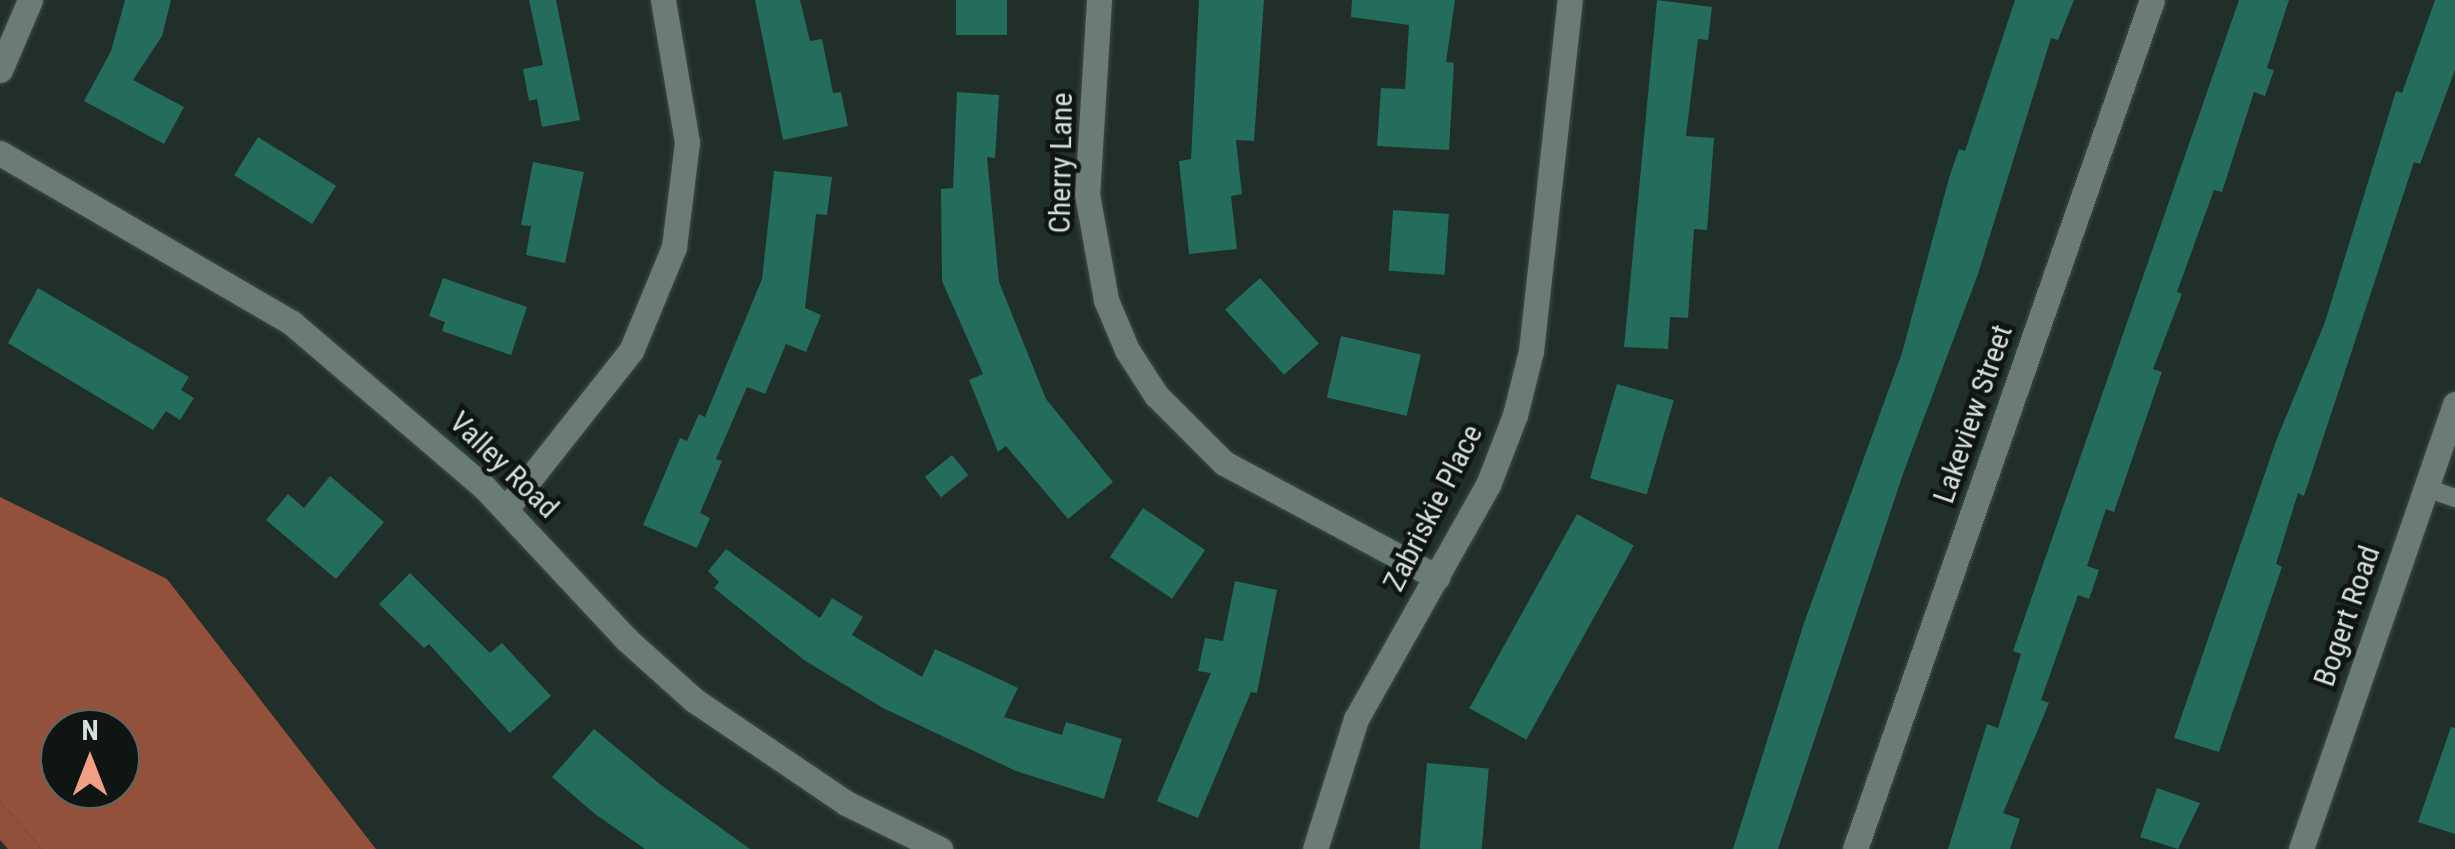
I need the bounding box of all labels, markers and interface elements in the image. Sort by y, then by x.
street label: Cherry Lane [1042,92,1080,234]
street label: Lakeview Street [1926,320,2020,508]
street label: Valley Road [442,404,566,526]
street label: Zabriskie Place [1376,419,1490,597]
street label: Bogert Road [2306,541,2388,691]
north arrow [40,709,140,809]
text: N [81,714,99,747]

